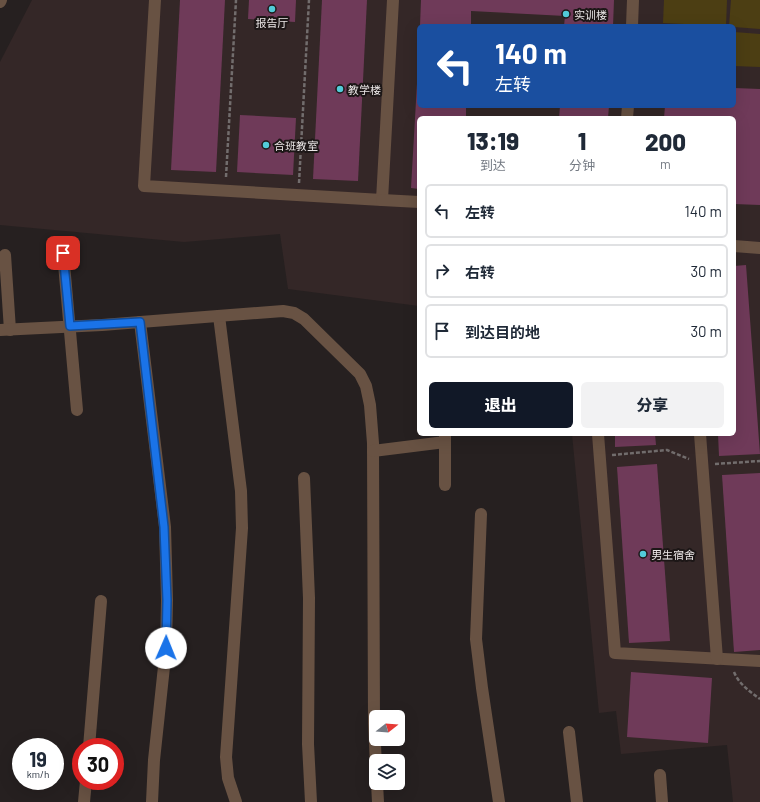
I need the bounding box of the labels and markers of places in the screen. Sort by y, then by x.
marker: 报告厅 [267,4,277,14]
place label: 实训楼 [574,8,607,21]
marker: 实训楼 [561,9,571,19]
place label: 报告厅 [256,16,289,29]
place label: 教学楼 [348,83,381,96]
marker: 教学楼 [335,84,345,94]
place label: 合班教室 [274,139,318,152]
marker: 合班教室 [261,140,271,150]
pin [46,236,80,270]
place label: 男生宿舍 [651,548,695,561]
marker: 男生宿舍 [638,549,648,559]

